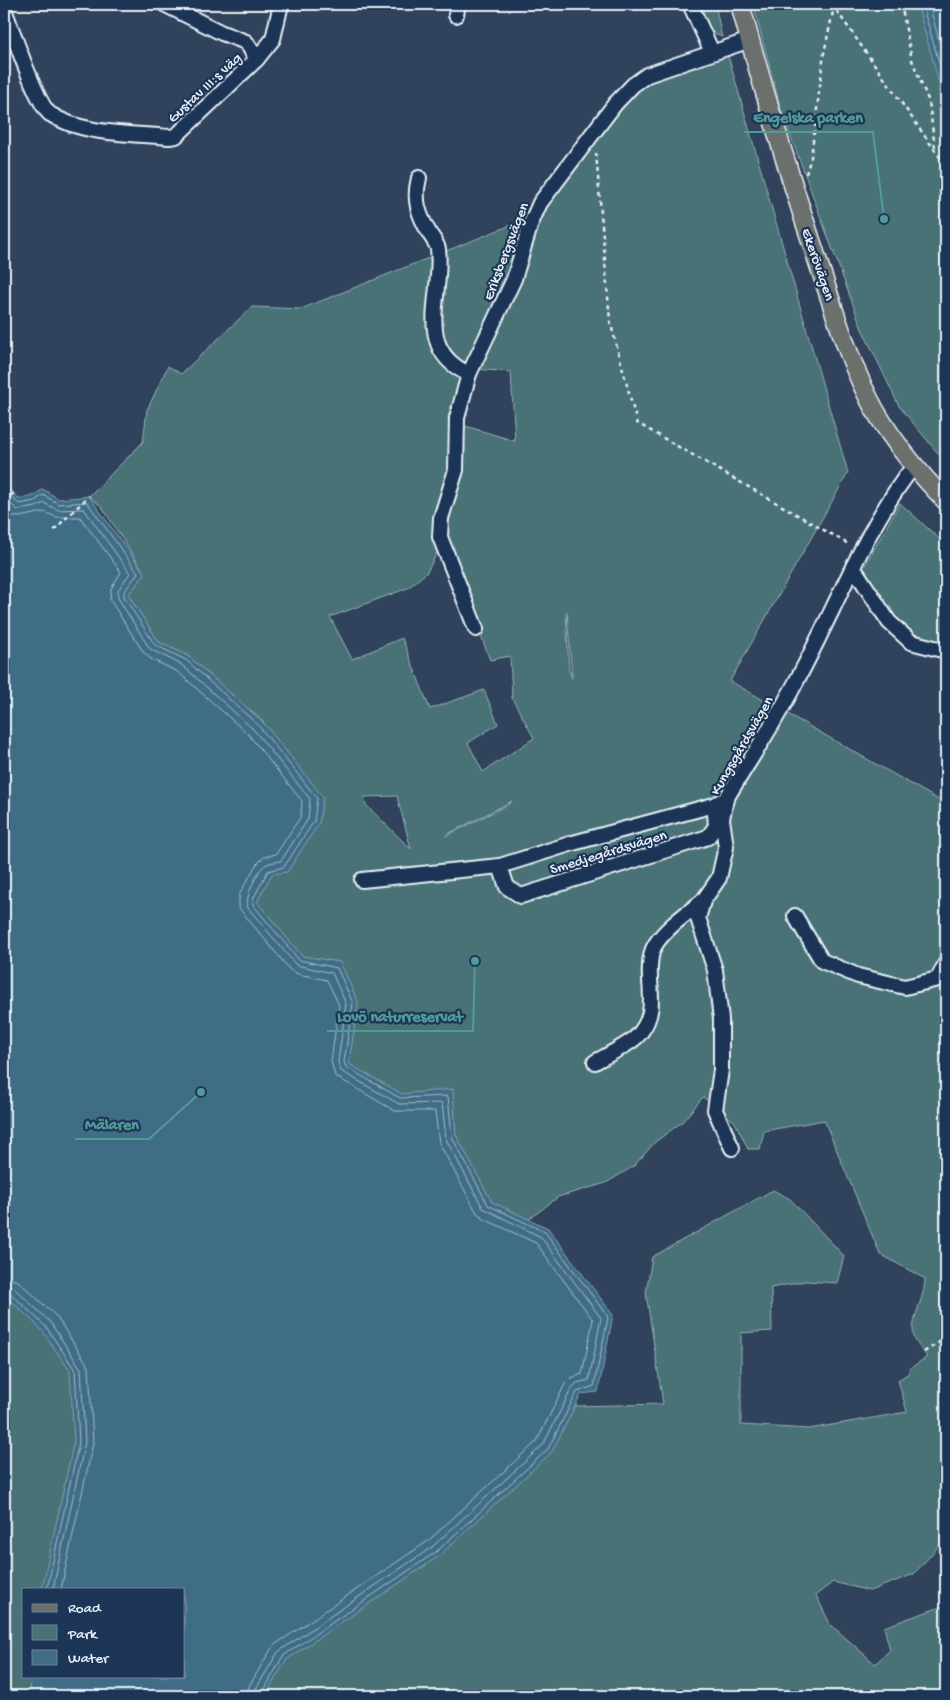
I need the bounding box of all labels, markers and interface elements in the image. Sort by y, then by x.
street label: Gustav III:s väg [165,50,246,127]
callout: Engelska parken [744,101,873,132]
text: Engelska parken [753,110,863,129]
street label: Eriksbergsvägen [480,200,534,303]
street label: Ekerövägen [796,226,838,303]
street label: Kungsgårdsvägen [707,693,778,799]
street label: Smedjegårdsvägen [548,827,669,879]
callout: Lovö naturreservat [327,1000,473,1031]
text: Lovö naturreservat [337,1009,464,1028]
callout: Mälaren [75,1108,149,1139]
text: Mälaren [85,1117,139,1136]
legend [22,1588,185,1678]
text: Road [68,1600,102,1618]
text: Park [67,1626,98,1644]
text: Water [68,1650,110,1668]

